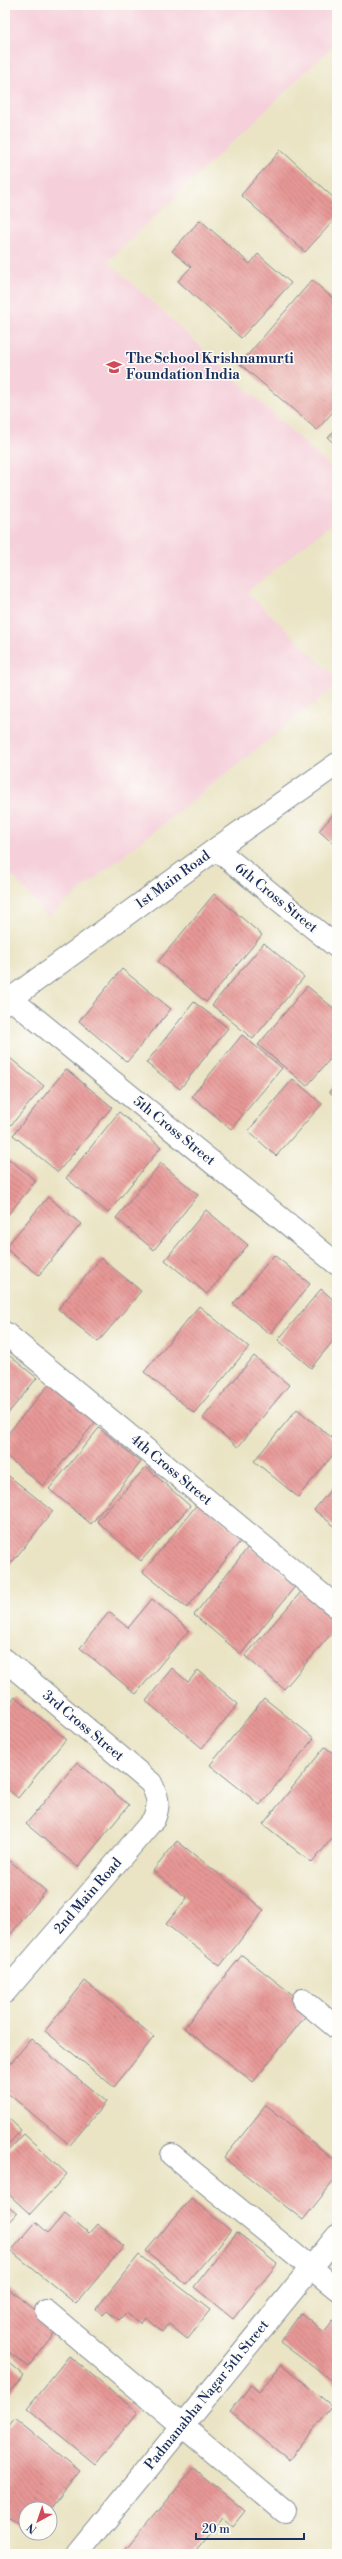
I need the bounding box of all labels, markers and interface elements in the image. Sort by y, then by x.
place label: The School Krishnamurti Foundation India [126,350,294,384]
school or university icon: The School Krishnamurti Foundation India [105,358,123,376]
street label: 1st Main Road [132,847,214,913]
street label: 6th Cross Street [231,859,321,937]
street label: 5th Cross Street [129,1092,219,1170]
street label: 4th Cross Street [126,1431,216,1509]
street label: 3rd Cross Street [39,1687,128,1765]
street label: 2nd Main Road [50,1854,126,1938]
street label: Padmanabha Nagar 5th Street [141,2316,273,2474]
north arrow [18,2501,58,2541]
scale bar [196,2515,304,2541]
text: N [24,2520,40,2536]
text: 20 m [202,2522,230,2537]

